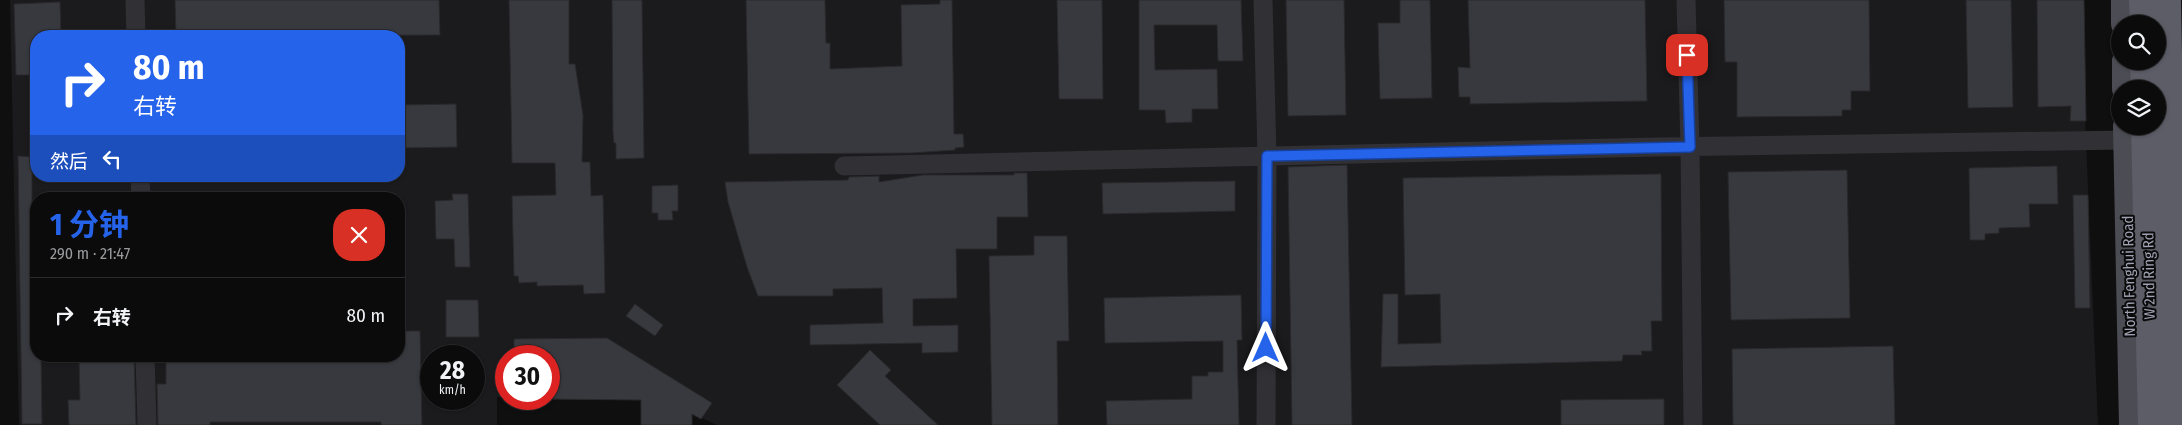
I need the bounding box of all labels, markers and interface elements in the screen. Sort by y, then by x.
map controls [2111,15,2166,135]
button: search [2111,15,2166,70]
pin [1666,34,1708,76]
icon: arrive [1673,41,1701,69]
text: 80 m [133,46,205,88]
icon: right [50,50,115,115]
button: layers [2111,80,2166,135]
text: 右转 [133,93,177,120]
icon: left [98,145,126,173]
text: 然后 [50,150,88,173]
text: 1 分钟 [50,207,129,243]
button: close [333,209,385,261]
street label: North Fenghui Road [2119,215,2139,337]
street label: W 2nd Ring Rd [2139,232,2159,320]
text: 290 m · 21:47 [50,244,130,263]
icon: right [50,301,78,329]
text: 80 m [347,304,385,327]
text: 右转 [93,306,131,329]
position arrow [1239,321,1291,373]
speed limit sign: 30 [495,345,560,410]
text: 28 [440,356,465,386]
text: km/h [439,383,466,397]

